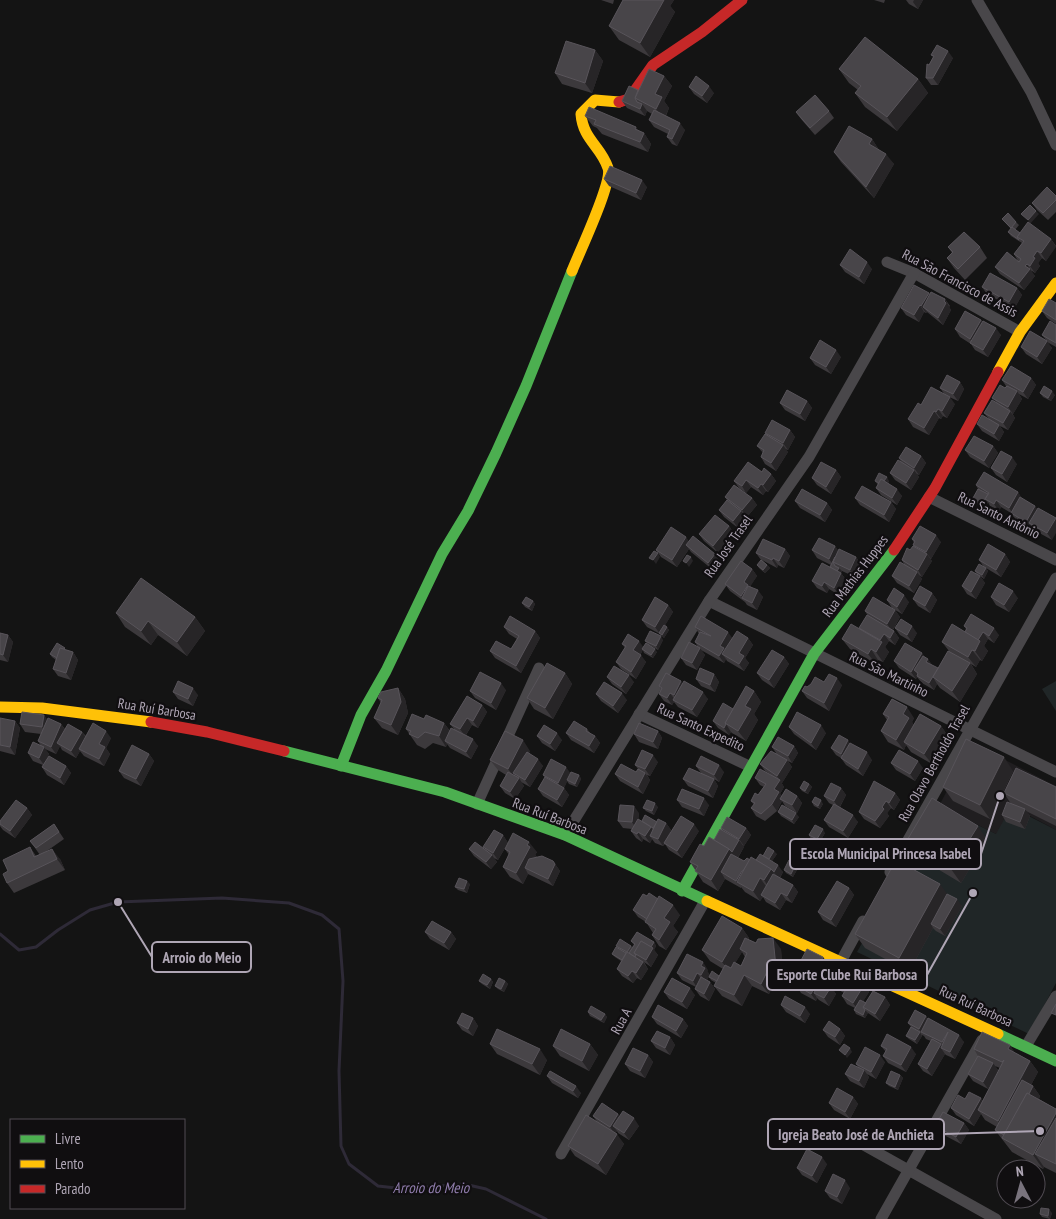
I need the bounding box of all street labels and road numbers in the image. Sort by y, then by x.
street label: Rua São Francisco de Assis [899,245,1021,321]
street label: Rua Santo Antônio [955,487,1043,543]
street label: Rua José Trasel [700,511,756,581]
street label: Rua Mathias Huppes [818,531,892,621]
street label: Rua São Martinho [846,647,932,701]
street label: Rua Ruí Barbosa [117,694,197,724]
street label: Rua Santo Expedito [654,699,748,755]
street label: Rua Olavo Bertholdo Trasel [894,701,974,825]
street label: Rua Ruí Barbosa [510,794,590,838]
street label: Rua Ruí Barbosa [937,981,1015,1031]
street label: Rua A [606,1004,636,1037]

